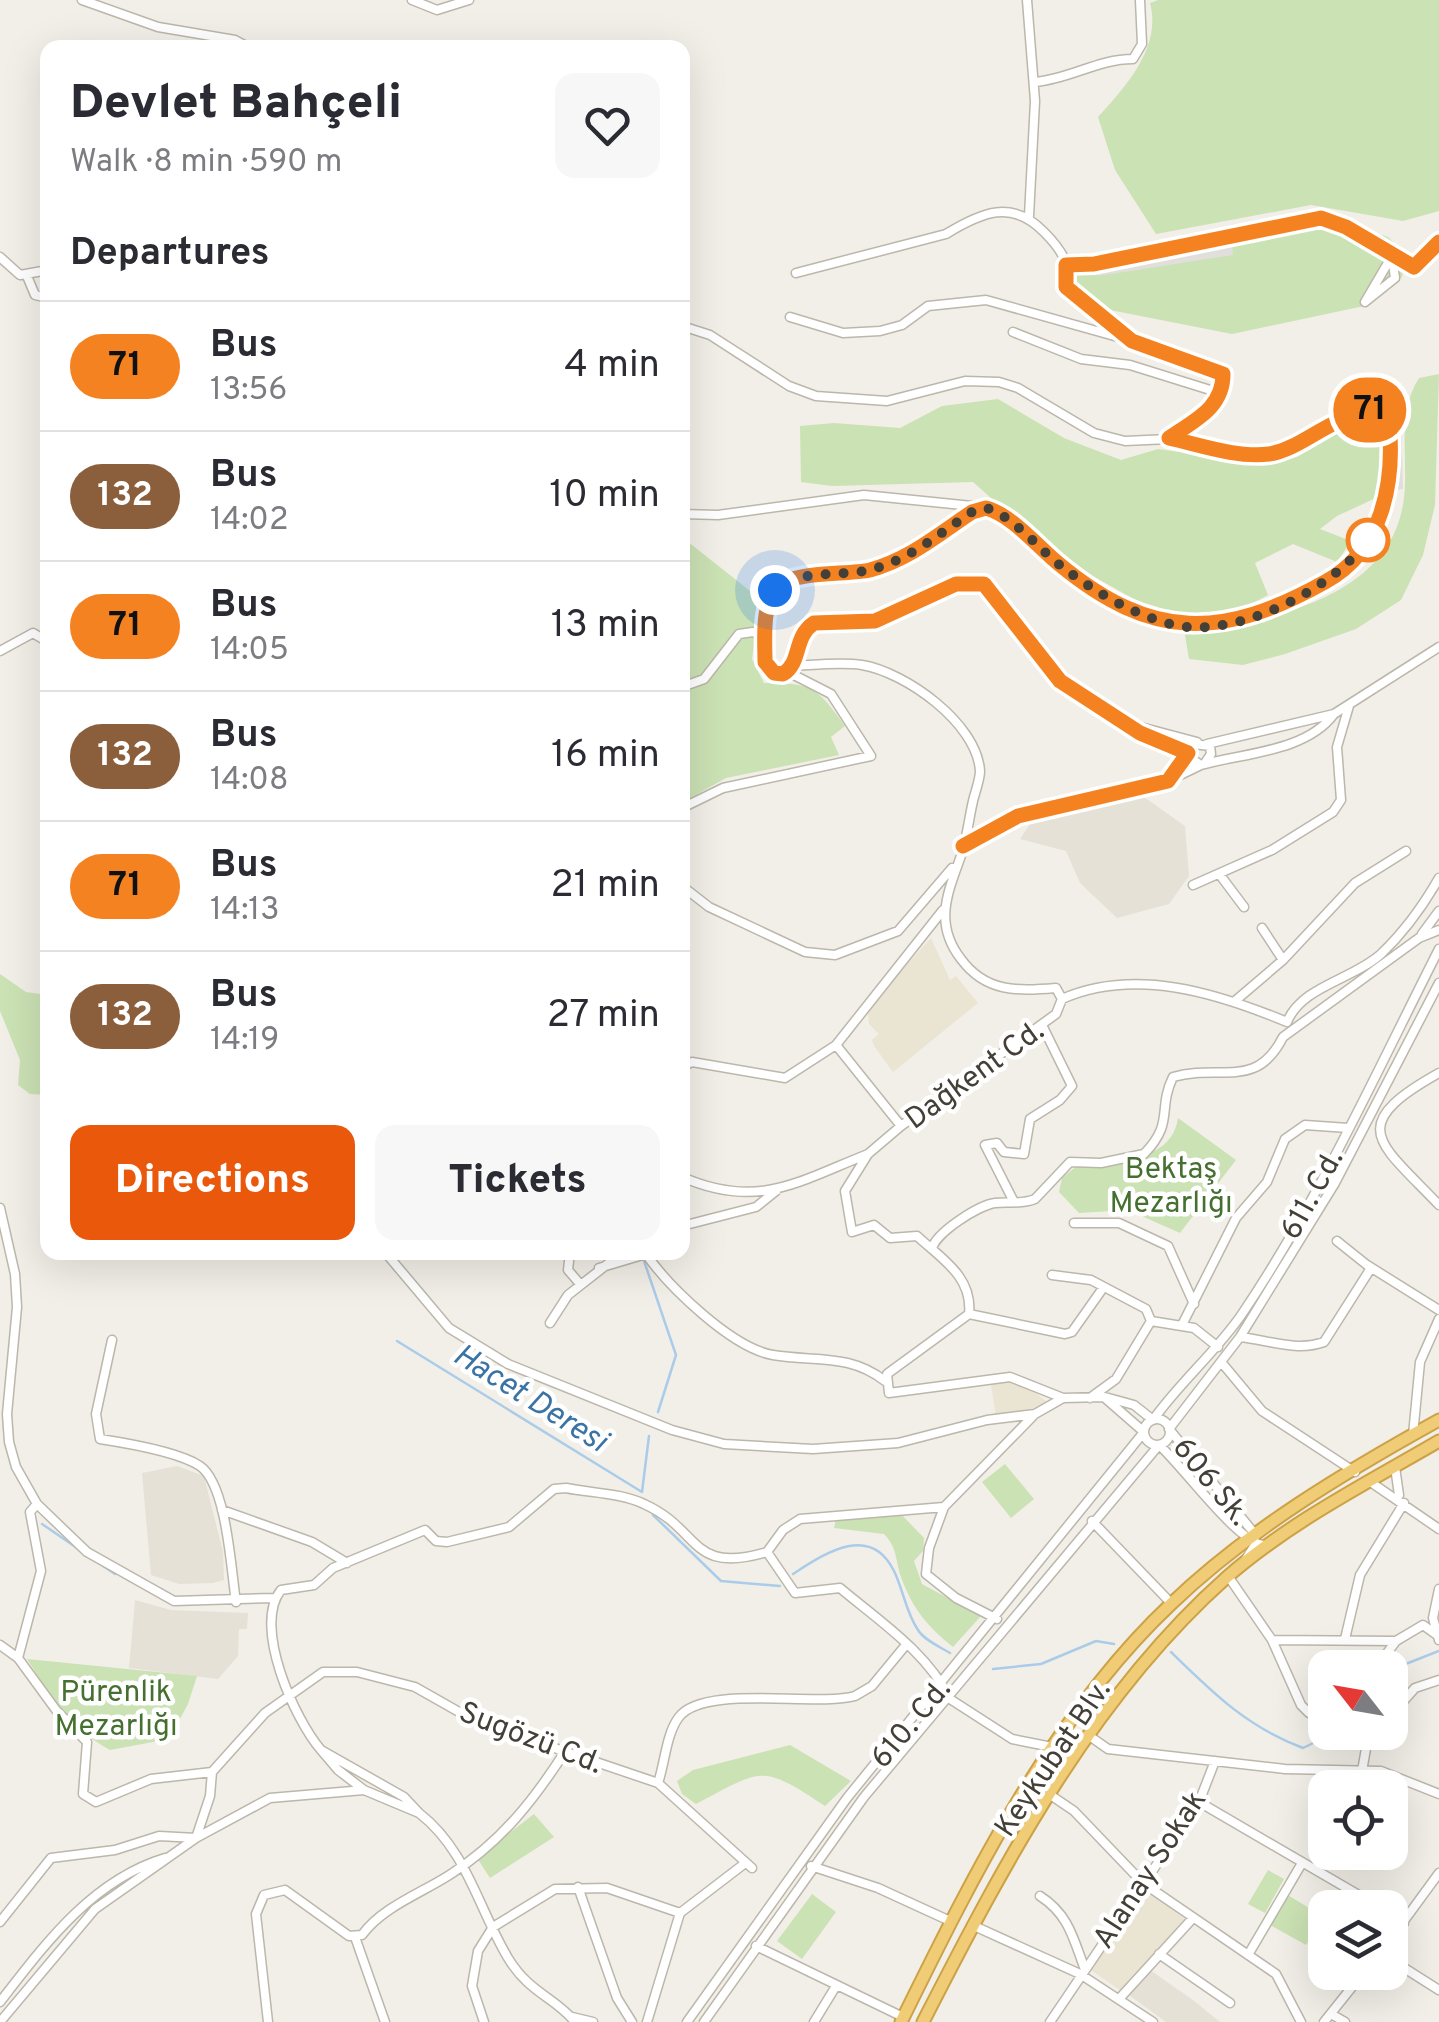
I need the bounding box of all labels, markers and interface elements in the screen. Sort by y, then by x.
button: heart [555,73,660,178]
text: Devlet Bahçeli [70,75,402,135]
text: Walk · 8 min · 590 m [70,143,342,183]
text: Departures [70,230,270,279]
text: Bus [210,322,277,371]
text: 4 min [564,342,660,391]
text: 71 [108,344,142,388]
text: 13:56 [210,371,287,411]
line badge: 71 [1325,378,1415,442]
text: 71 [1353,388,1387,432]
text: Bus [210,452,277,501]
text: 10 min [549,472,660,521]
text: 132 [97,474,153,518]
text: 14:02 [210,501,289,541]
unlabelled marker [1347,519,1389,561]
your location [750,565,800,615]
text: Bus [210,582,277,631]
text: 13 min [551,602,660,651]
text: 71 [108,604,142,648]
text: 14:05 [210,631,289,671]
text: Bus [210,712,277,761]
text: 16 min [551,732,660,781]
text: 132 [97,734,153,778]
text: 14:08 [210,761,288,801]
text: Bus [210,842,277,891]
text: 21 min [550,862,660,911]
text: 71 [108,864,142,908]
text: 14:13 [210,891,280,931]
text: Bus [210,972,277,1021]
text: 27 min [547,992,660,1041]
text: 132 [97,994,153,1038]
street label: Dağkent Cd. [899,1013,1052,1139]
text: 14:19 [210,1021,279,1061]
button: Directions [70,1125,355,1240]
button: Tickets [375,1125,660,1240]
street label: 611. Cd. [1273,1144,1353,1247]
park label: Bektaş Mezarlığı [1109,1152,1233,1223]
water label: Hacet Deresi [445,1336,616,1464]
street label: 606 Sk. [1163,1431,1257,1534]
north arrow [1308,1650,1408,1750]
map controls [1308,1650,1408,1990]
street label: 610. Cd. [864,1672,960,1777]
street label: Keykubat Blv. [988,1674,1120,1845]
park label: Pürenlik Mezarlığı [54,1675,178,1746]
street label: Sugözü Cd. [453,1695,607,1784]
button: locate [1308,1770,1408,1870]
street label: Alanay Sokak [1086,1784,1216,1956]
button: layers [1308,1890,1408,1990]

